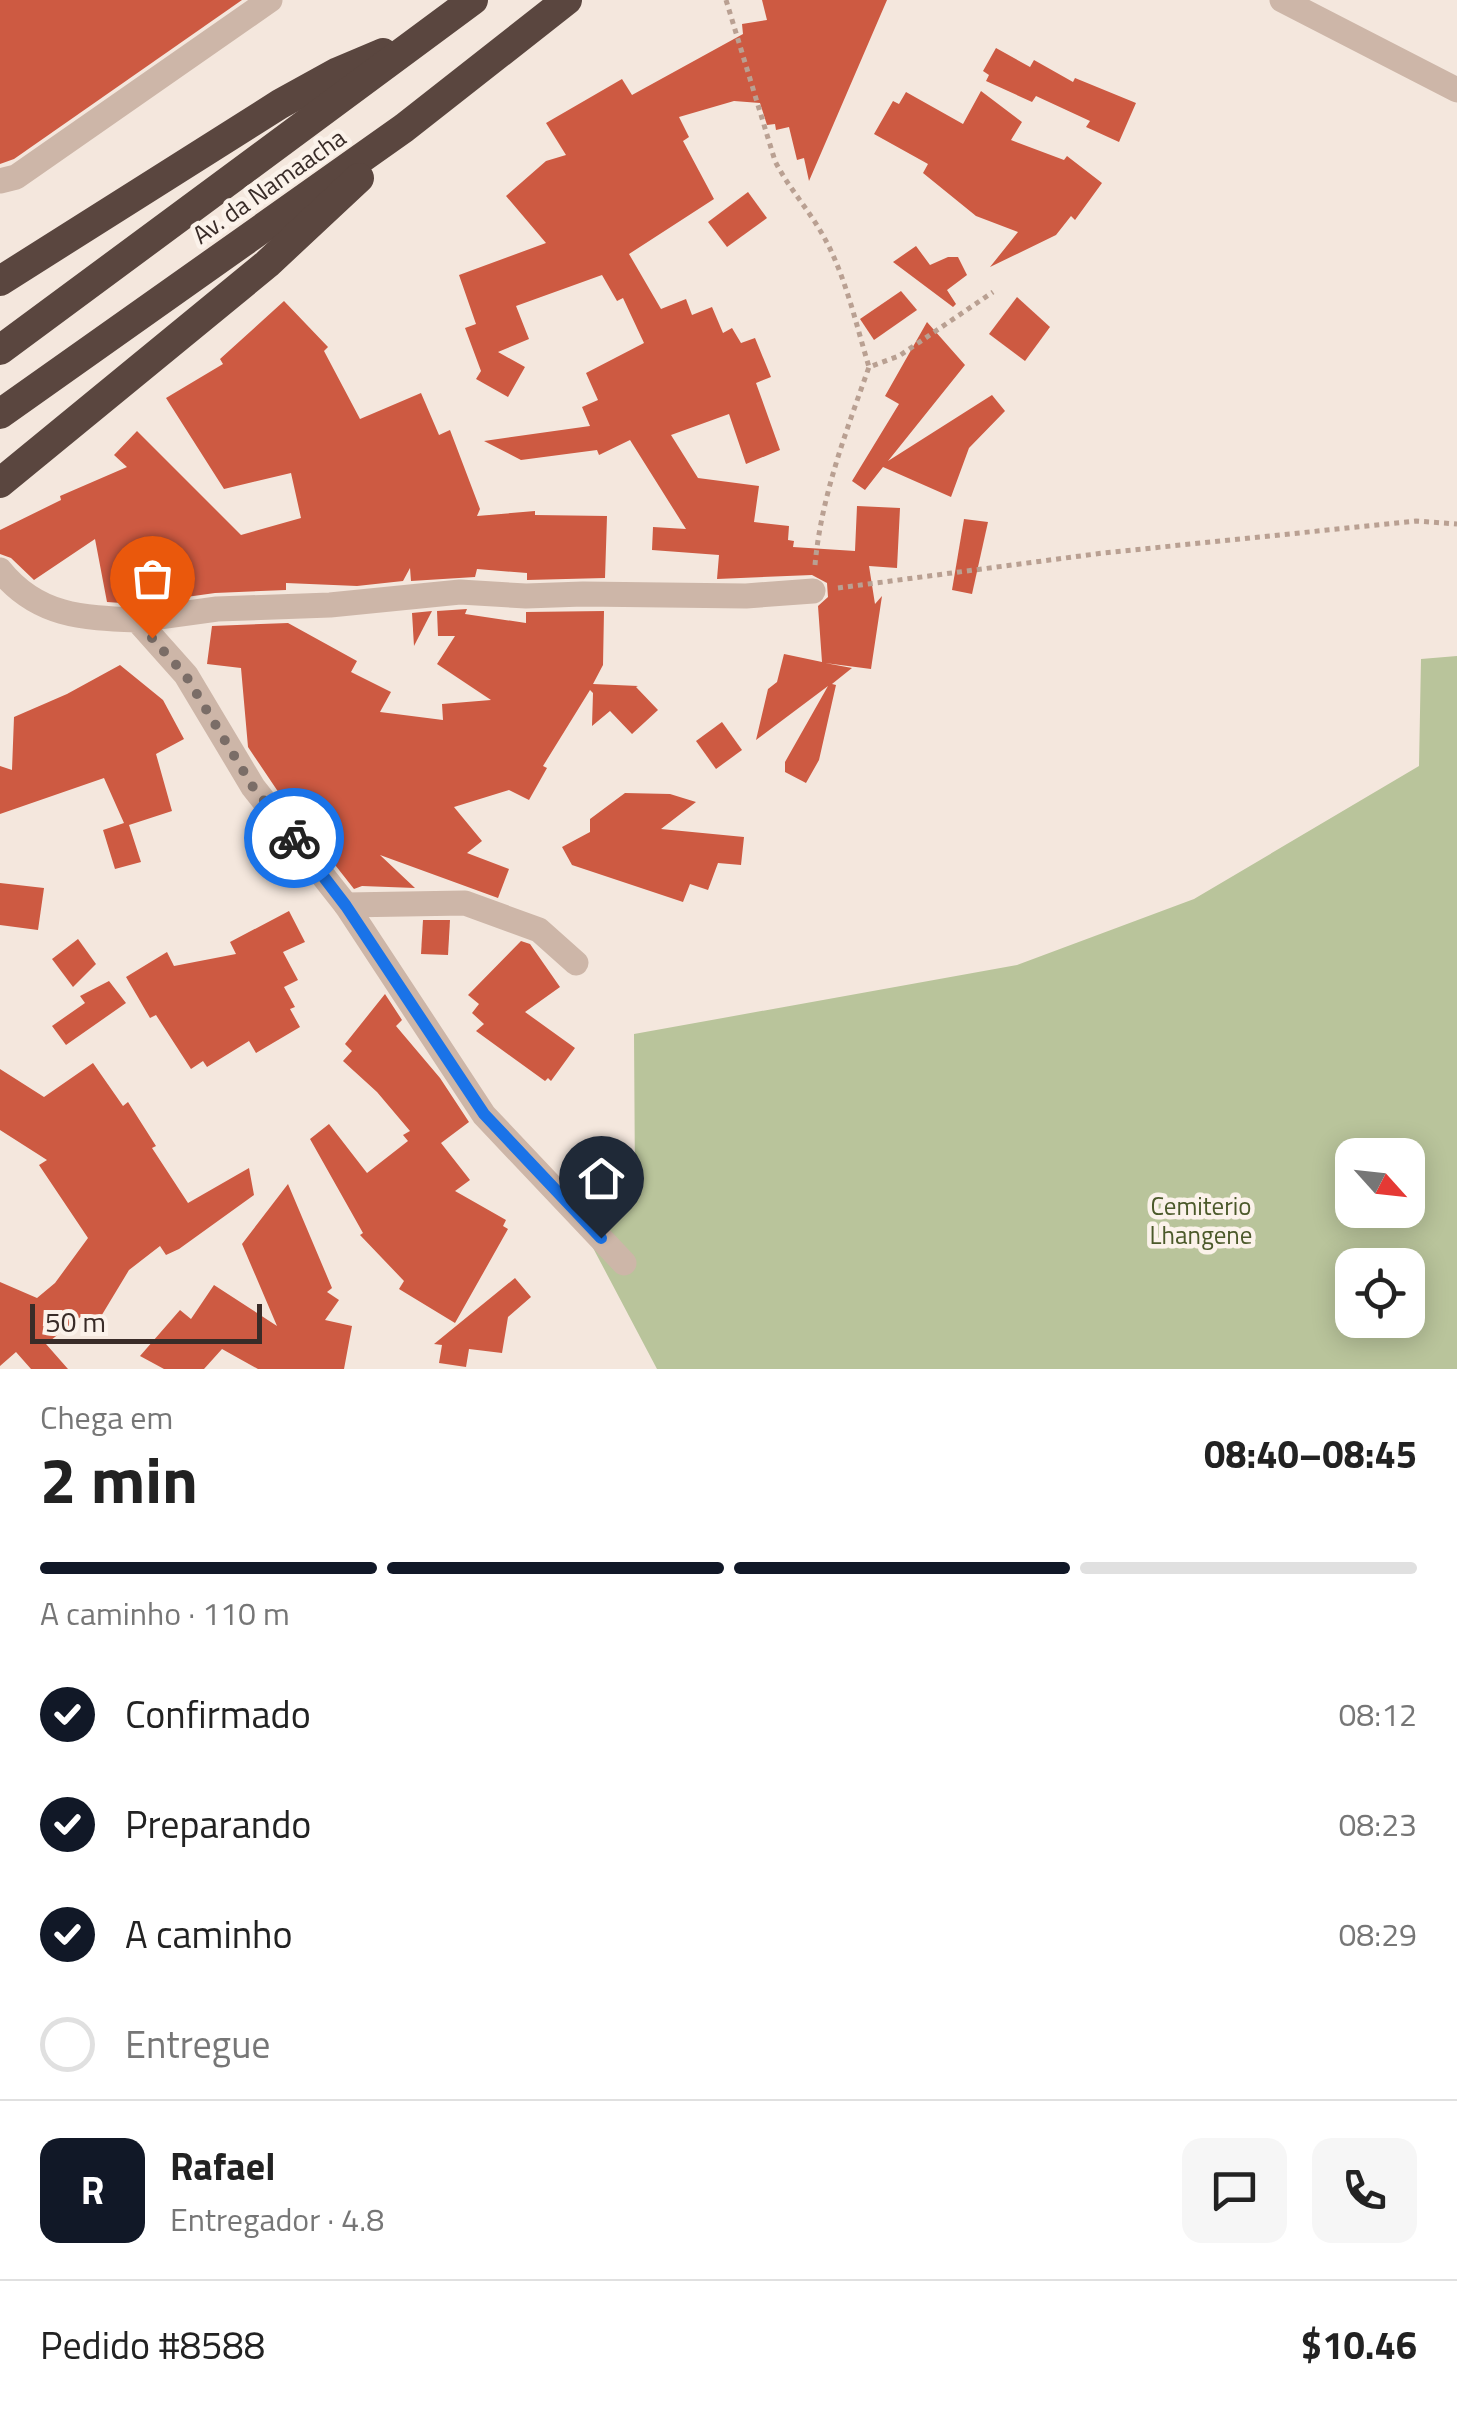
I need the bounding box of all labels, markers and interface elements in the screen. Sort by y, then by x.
street label: Av. da Namaacha [184,119,354,253]
pin [110,536,195,639]
icon: bag [125,551,180,606]
courier [244,788,344,888]
icon: bike [267,811,322,866]
pin [559,1136,644,1239]
north arrow [1335,1138,1425,1228]
map controls [1335,1138,1425,1338]
icon: home [574,1151,629,1206]
park label: Cemiterio Lhangene [1150,1187,1252,1254]
button: locate [1335,1248,1425,1338]
scale bar [30,1299,262,1344]
text: 50 m [45,1300,106,1343]
text: Chega em [40,1393,173,1441]
text: 08:40–08:45 [1204,1425,1417,1483]
text: 2 min [40,1429,198,1528]
text: A caminho · 110 m [40,1589,290,1637]
text: Confirmado [125,1685,311,1743]
icon: check [40,1687,95,1742]
text: 08:12 [1338,1690,1417,1738]
text: Preparando [125,1795,311,1853]
icon: check [40,1797,95,1852]
text: 08:23 [1338,1800,1417,1848]
text: A caminho [125,1905,293,1963]
icon: check [40,1907,95,1962]
text: 08:29 [1338,1910,1417,1958]
text: Entregue [125,2015,271,2073]
text: Rafael [170,2137,275,2195]
button: chat [1182,2138,1287,2243]
button: phone [1312,2138,1417,2243]
text: R [81,2161,104,2219]
text: Entregador · 4.8 [170,2195,384,2243]
text: Pedido #8588 [40,2316,265,2374]
text: $10.46 [1301,2316,1417,2374]

